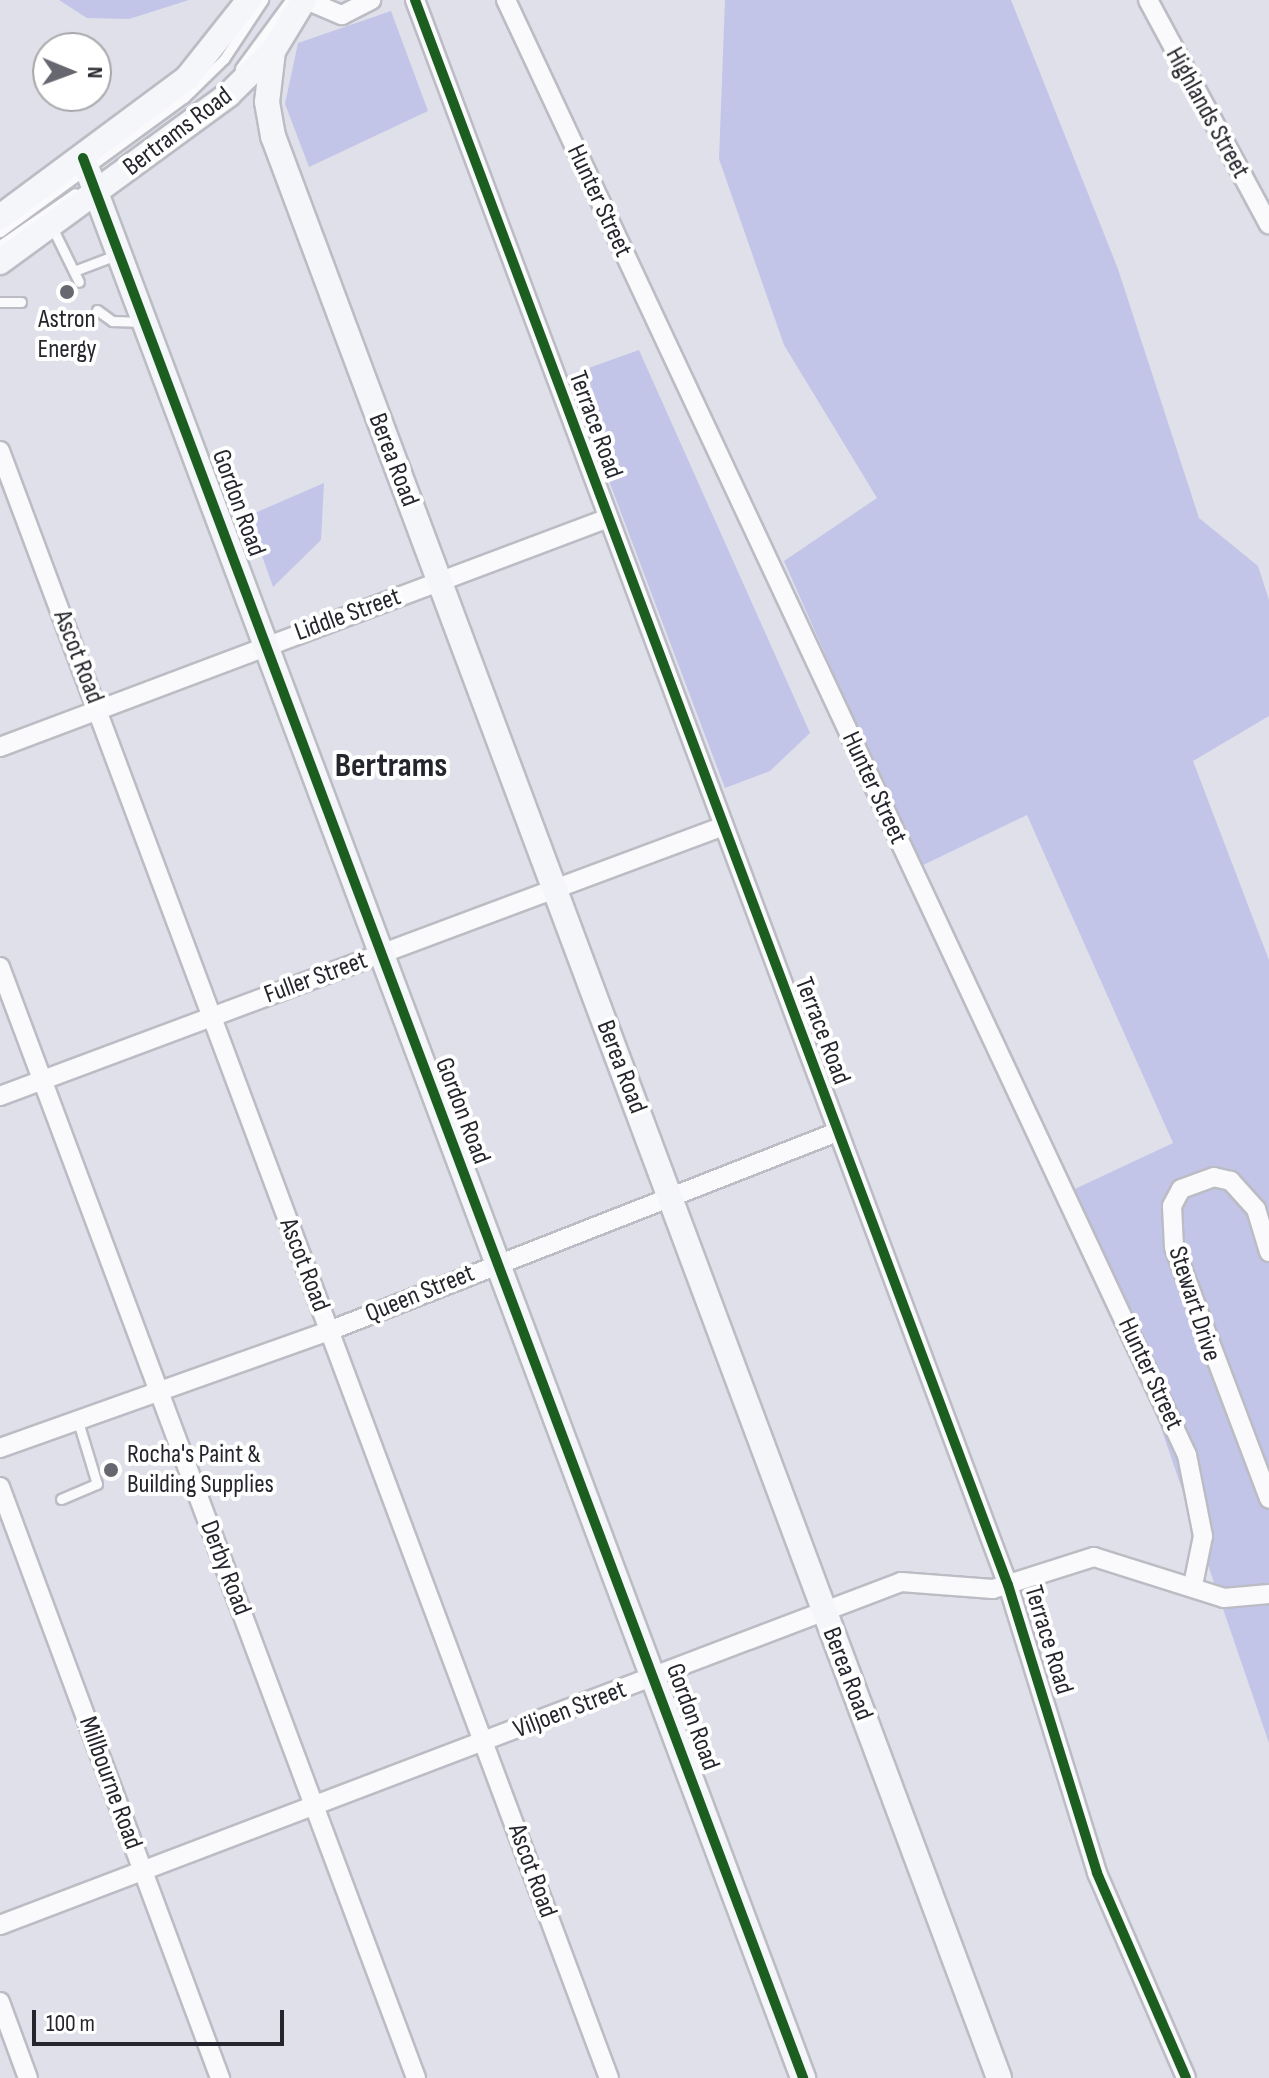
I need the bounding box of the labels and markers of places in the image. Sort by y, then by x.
marker: Astron Energy [58,283,76,301]
place label: Astron Energy [37,304,97,366]
place label: Rocha's Paint & Building Supplies [127,1439,274,1500]
marker: Rocha's Paint & Building Supplies [102,1461,120,1479]

